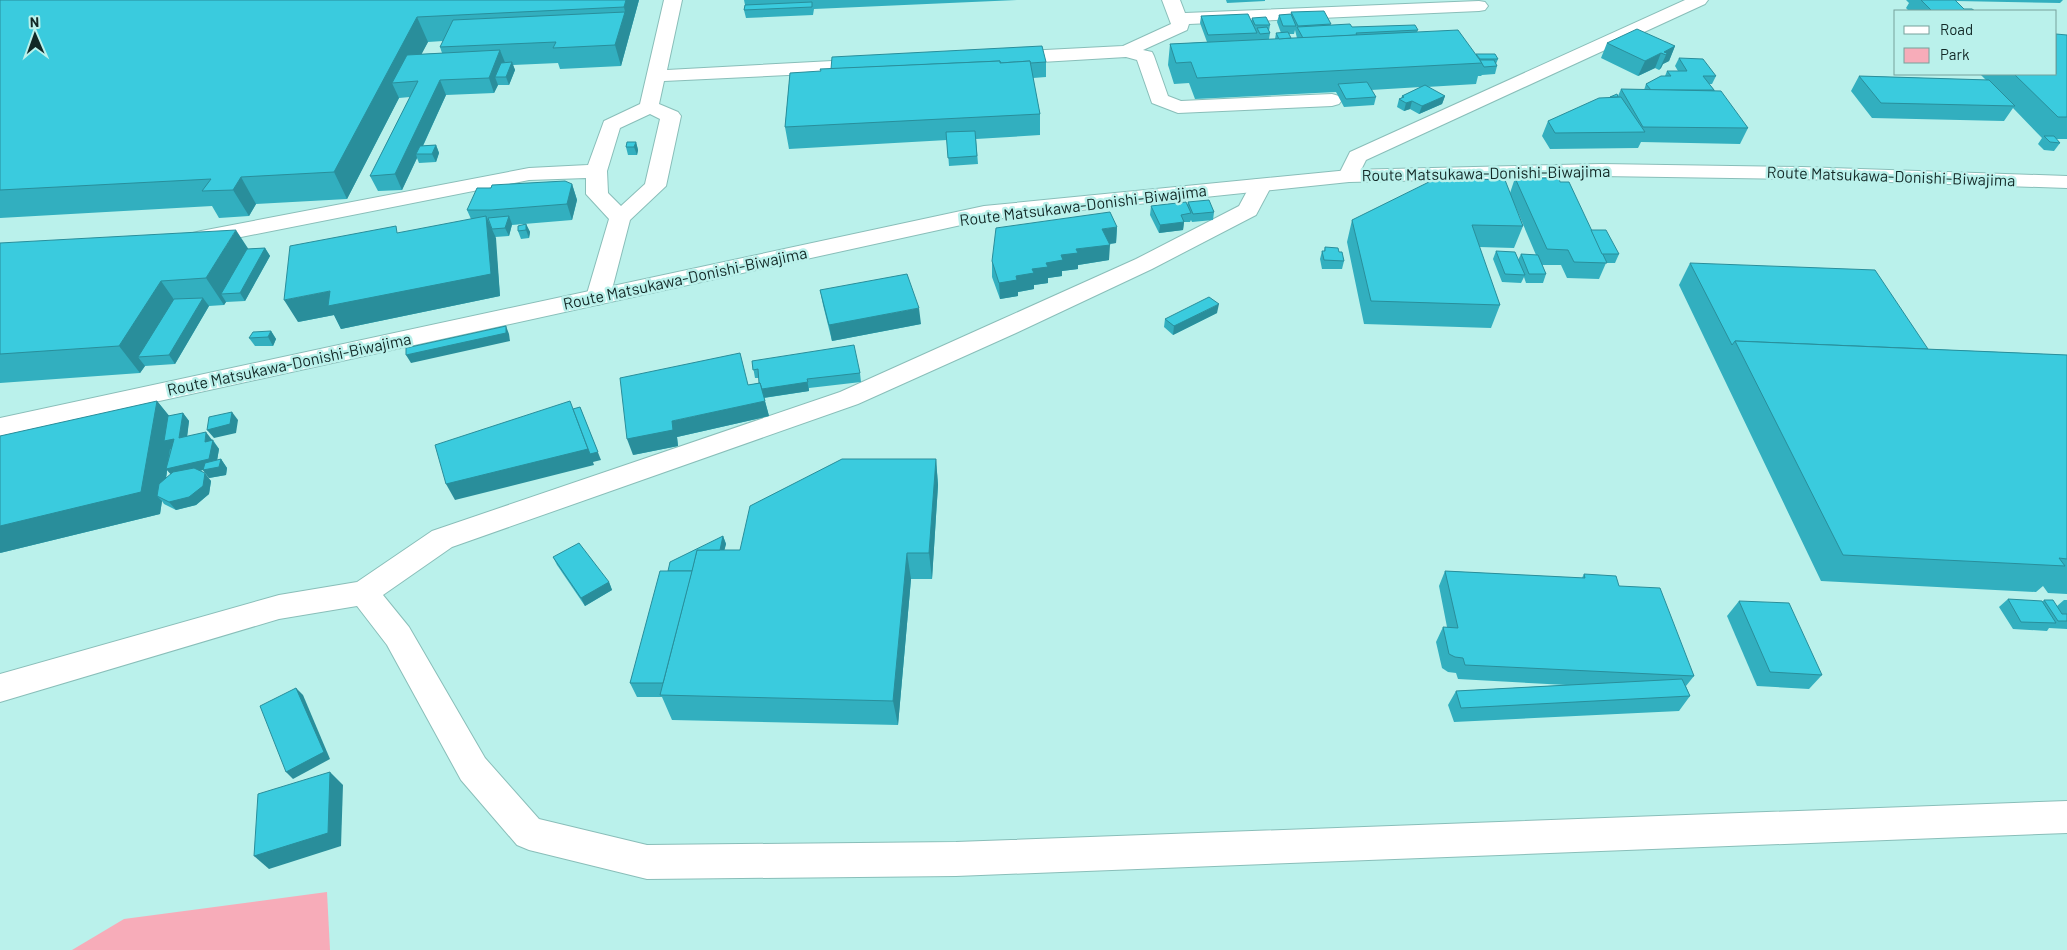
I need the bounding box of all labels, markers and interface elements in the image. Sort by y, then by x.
north arrow [10,10,60,60]
legend [1894,10,2057,75]
text: N [30,13,39,30]
text: Road [1940,20,1973,38]
text: Park [1940,45,1970,63]
street label: Route Matsukawa-Donishi-Biwajima [1361,161,1611,184]
street label: Route Matsukawa-Donishi-Biwajima [1766,162,2016,189]
street label: Route Matsukawa-Donishi-Biwajima [958,180,1208,229]
street label: Route Matsukawa-Donishi-Biwajima [561,242,809,313]
street label: Route Matsukawa-Donishi-Biwajima [165,328,413,399]

